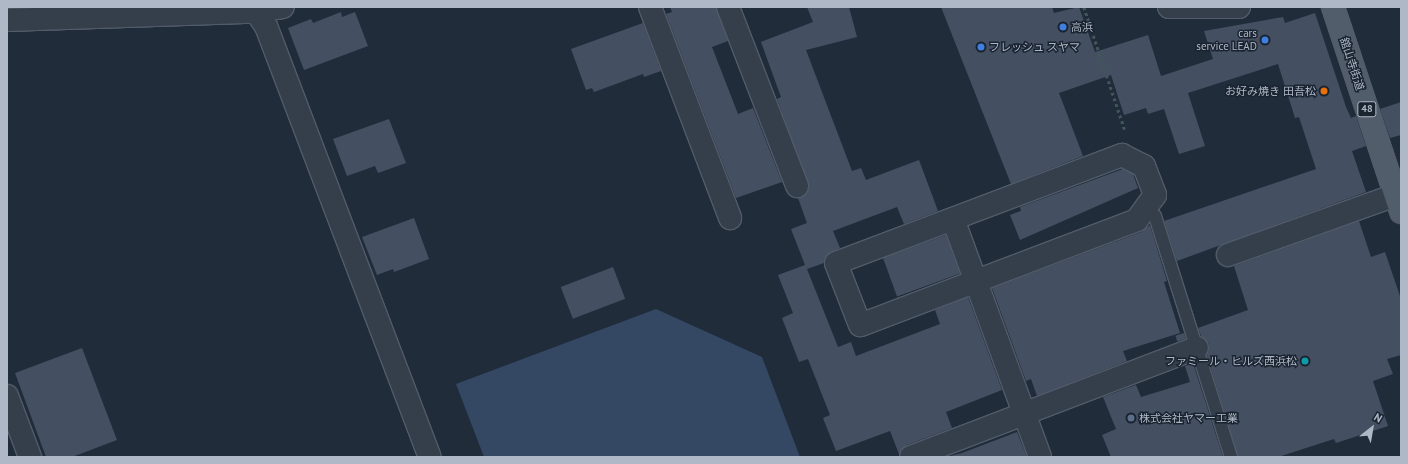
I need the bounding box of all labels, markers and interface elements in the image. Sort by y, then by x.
place label: 高浜 [1071,20,1093,34]
marker: 高浜 [1058,22,1068,32]
place label: cars service LEAD [1196,27,1257,53]
marker: cars service LEAD [1260,35,1270,45]
street label: 舘山寺街道 [1337,36,1367,92]
place label: フレッシュ スヤマ [989,40,1080,54]
marker: フレッシュ スヤマ [976,42,986,52]
place label: お好み焼き 田吾松 [1225,84,1316,98]
marker: お好み焼き 田吾松 [1319,86,1329,96]
road number: 48 [1357,101,1377,117]
place label: ファミール・ヒルズ西浜松 [1165,354,1297,368]
marker: ファミール・ヒルズ西浜松 [1300,356,1310,366]
north arrow [1352,408,1392,448]
text: N [1371,410,1385,426]
place label: 株式会社ヤマー工業 [1139,411,1238,425]
marker: 株式会社ヤマー工業 [1126,413,1136,423]

